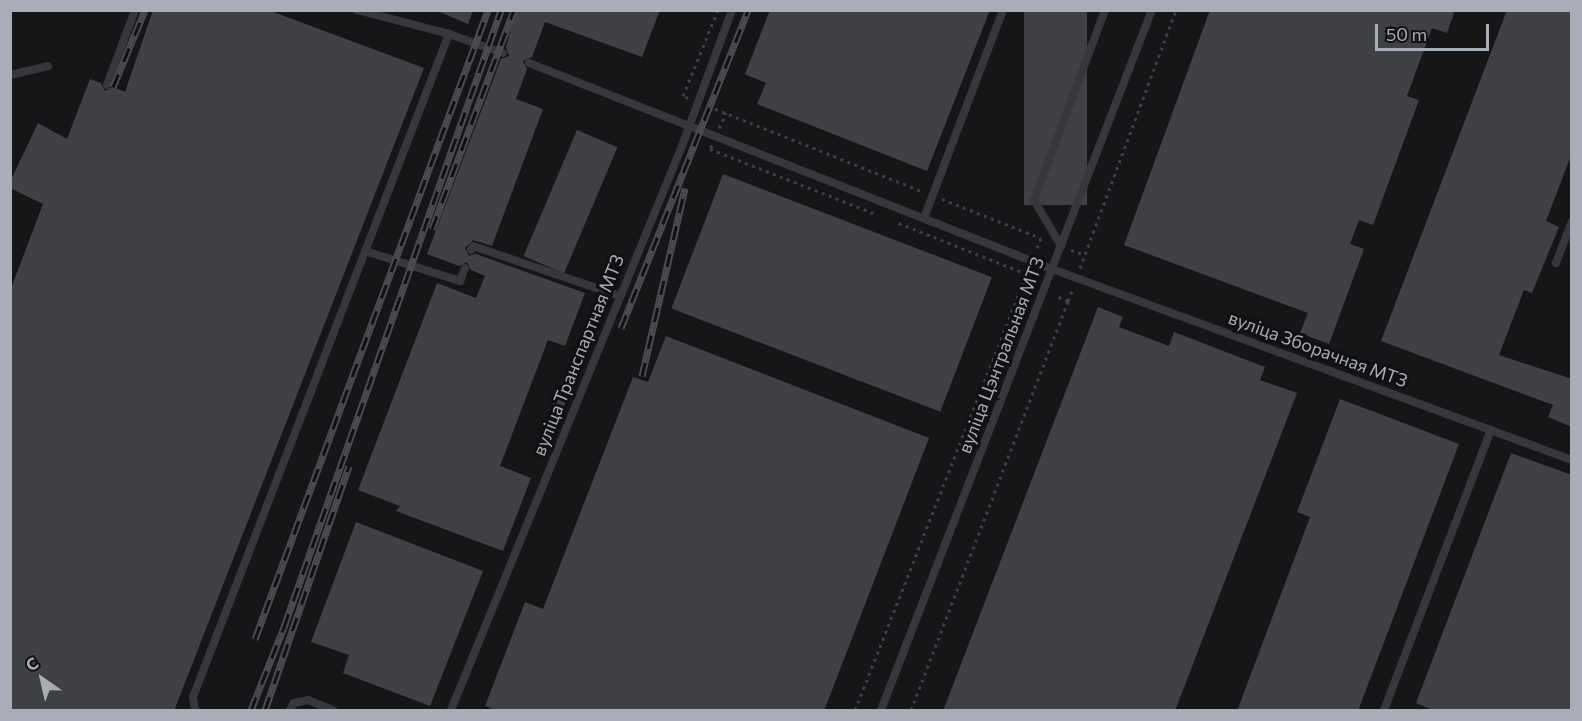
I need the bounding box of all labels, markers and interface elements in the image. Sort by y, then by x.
scale bar [1378,12,1492,50]
text: 50 m [1386,23,1427,45]
street label: вуліца Транспартная МТЗ [528,251,628,459]
street label: вуліца Цэнтральная МТЗ [954,254,1048,456]
street label: вуліца Зборачная МТЗ [1226,307,1410,391]
north arrow [12,649,72,709]
text: С [22,653,42,675]

